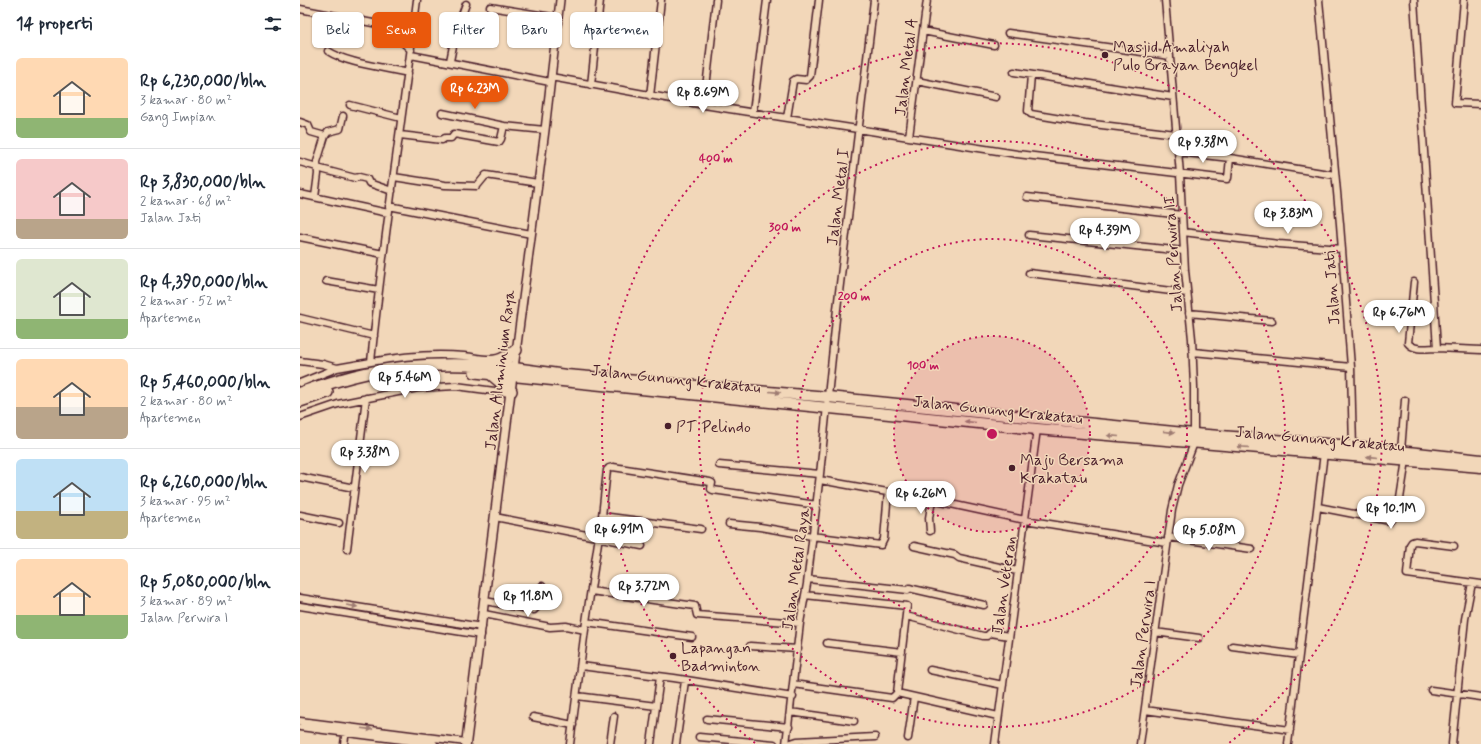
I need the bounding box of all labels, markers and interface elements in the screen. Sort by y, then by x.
chip: Beli [312,12,364,48]
chip: Sewa [372,12,431,48]
chip: Filter [439,12,499,48]
chip: Baru [507,12,562,48]
chip: Apartemen [570,12,663,48]
text: 14 properti [16,13,92,35]
icon: filters [262,13,284,35]
street label: Jalan Metal A [890,17,923,117]
place label: Masjid Amaliyah Pulo Brayan Bengkel [1113,37,1258,77]
marker: Masjid Amaliyah Pulo Brayan Bengkel [1100,50,1110,60]
text: Rp 6,230,000/bln [140,70,266,92]
icon: home [48,74,96,122]
pin: Rp 6.23M [434,76,516,110]
text: Rp 6.23M [450,80,500,97]
pin: Rp 8.69M [662,80,744,114]
text: Rp 8.69M [677,84,729,101]
text: 3 kamar · 80 m² [140,92,232,109]
text: Gang Impian [140,109,216,126]
pin: Rp 9.38M [1162,130,1244,164]
text: Rp 9.38M [1178,134,1228,151]
street label: Jalan Metal I [822,147,855,247]
text: 400 m [699,151,733,167]
text: Rp 3,830,000/bln [140,171,265,193]
icon: home [48,175,96,223]
text: 2 kamar · 68 m² [140,193,231,210]
street label: Jalan Perwira II [1159,195,1188,313]
pin: Rp 3.83M [1247,201,1329,235]
text: Rp 3.83M [1263,205,1313,222]
text: Jalan Jati [140,210,201,227]
pin: Rp 4.39M [1064,218,1146,252]
text: 300 m [769,220,802,236]
text: Rp 4.39M [1079,222,1131,239]
street label: Jalan Jati [1319,250,1346,326]
text: Rp 4,390,000/bln [140,271,268,293]
icon: home [48,275,96,323]
street label: Jalan Aluminium Raya [480,289,521,451]
text: 200 m [838,289,871,305]
text: 2 kamar · 52 m² [140,293,232,310]
pin: Rp 6.76M [1358,300,1440,334]
text: Rp 6.76M [1373,304,1425,321]
text: Apartemen [140,310,201,327]
text: 100 m [907,358,940,374]
street label: Jalan Gunung Krakatau [590,360,762,399]
pin: Rp 5.46M [364,365,446,399]
text: Rp 5.46M [378,369,432,386]
text: Rp 5,460,000/bln [140,371,270,393]
icon: home [48,375,96,423]
one-way arrow [769,389,781,396]
street label: Jalan Gunung Krakatau [912,391,1084,430]
text: 2 kamar · 80 m² [140,393,232,410]
text: Apartemen [140,410,201,427]
place label: PT Pelindo [676,417,751,438]
one-way arrow [964,419,976,425]
marker: PT Pelindo [663,421,673,431]
street label: Jalan Gunung Krakatau [1234,422,1406,457]
centre of rings [985,427,999,441]
one-way arrow [1163,429,1175,435]
one-way arrow [1107,433,1119,439]
pin: Rp 3.38M [324,440,406,474]
one-way arrow [1237,443,1249,450]
text: Rp 3.38M [340,444,390,461]
place label: Maju Bersama Krakatau [1020,450,1124,489]
one-way arrow [1366,453,1379,460]
marker: Maju Bersama Krakatau [1007,463,1017,473]
text: Rp 6,260,000/bln [140,471,267,493]
icon: home [48,475,96,523]
pin: Rp 6.26M [880,481,962,515]
text: Rp 6.26M [895,485,947,502]
text: 3 kamar · 95 m² [140,493,231,510]
pin: Rp 10.1M [1350,496,1432,530]
text: Rp 10.1M [1366,500,1416,517]
street label: Jalan Metal Raya [777,506,816,632]
text: Apartemen [140,510,201,527]
pin: Rp 6.91M [578,517,660,551]
pin: Rp 5.08M [1168,518,1250,552]
text: Rp 6.91M [594,521,644,538]
text: Rp 5.08M [1182,522,1236,539]
street label: Jalan Veteran [987,535,1022,636]
text: Rp 5,080,000/bln [140,571,271,593]
pin: Rp 3.72M [603,574,685,608]
icon: home [48,575,96,623]
text: Rp 3.72M [618,578,670,595]
street label: Jalan Perwira I [1126,579,1161,689]
pin: Rp 11.8M [487,584,569,618]
text: Rp 11.8M [503,588,553,605]
text: 3 kamar · 89 m² [140,593,232,610]
one-way arrow [346,604,358,610]
text: Jalan Perwira I [140,610,228,627]
place label: Lapangan Badminton [681,638,761,677]
marker: Lapangan Badminton [668,651,678,661]
one-way arrow [360,726,373,732]

